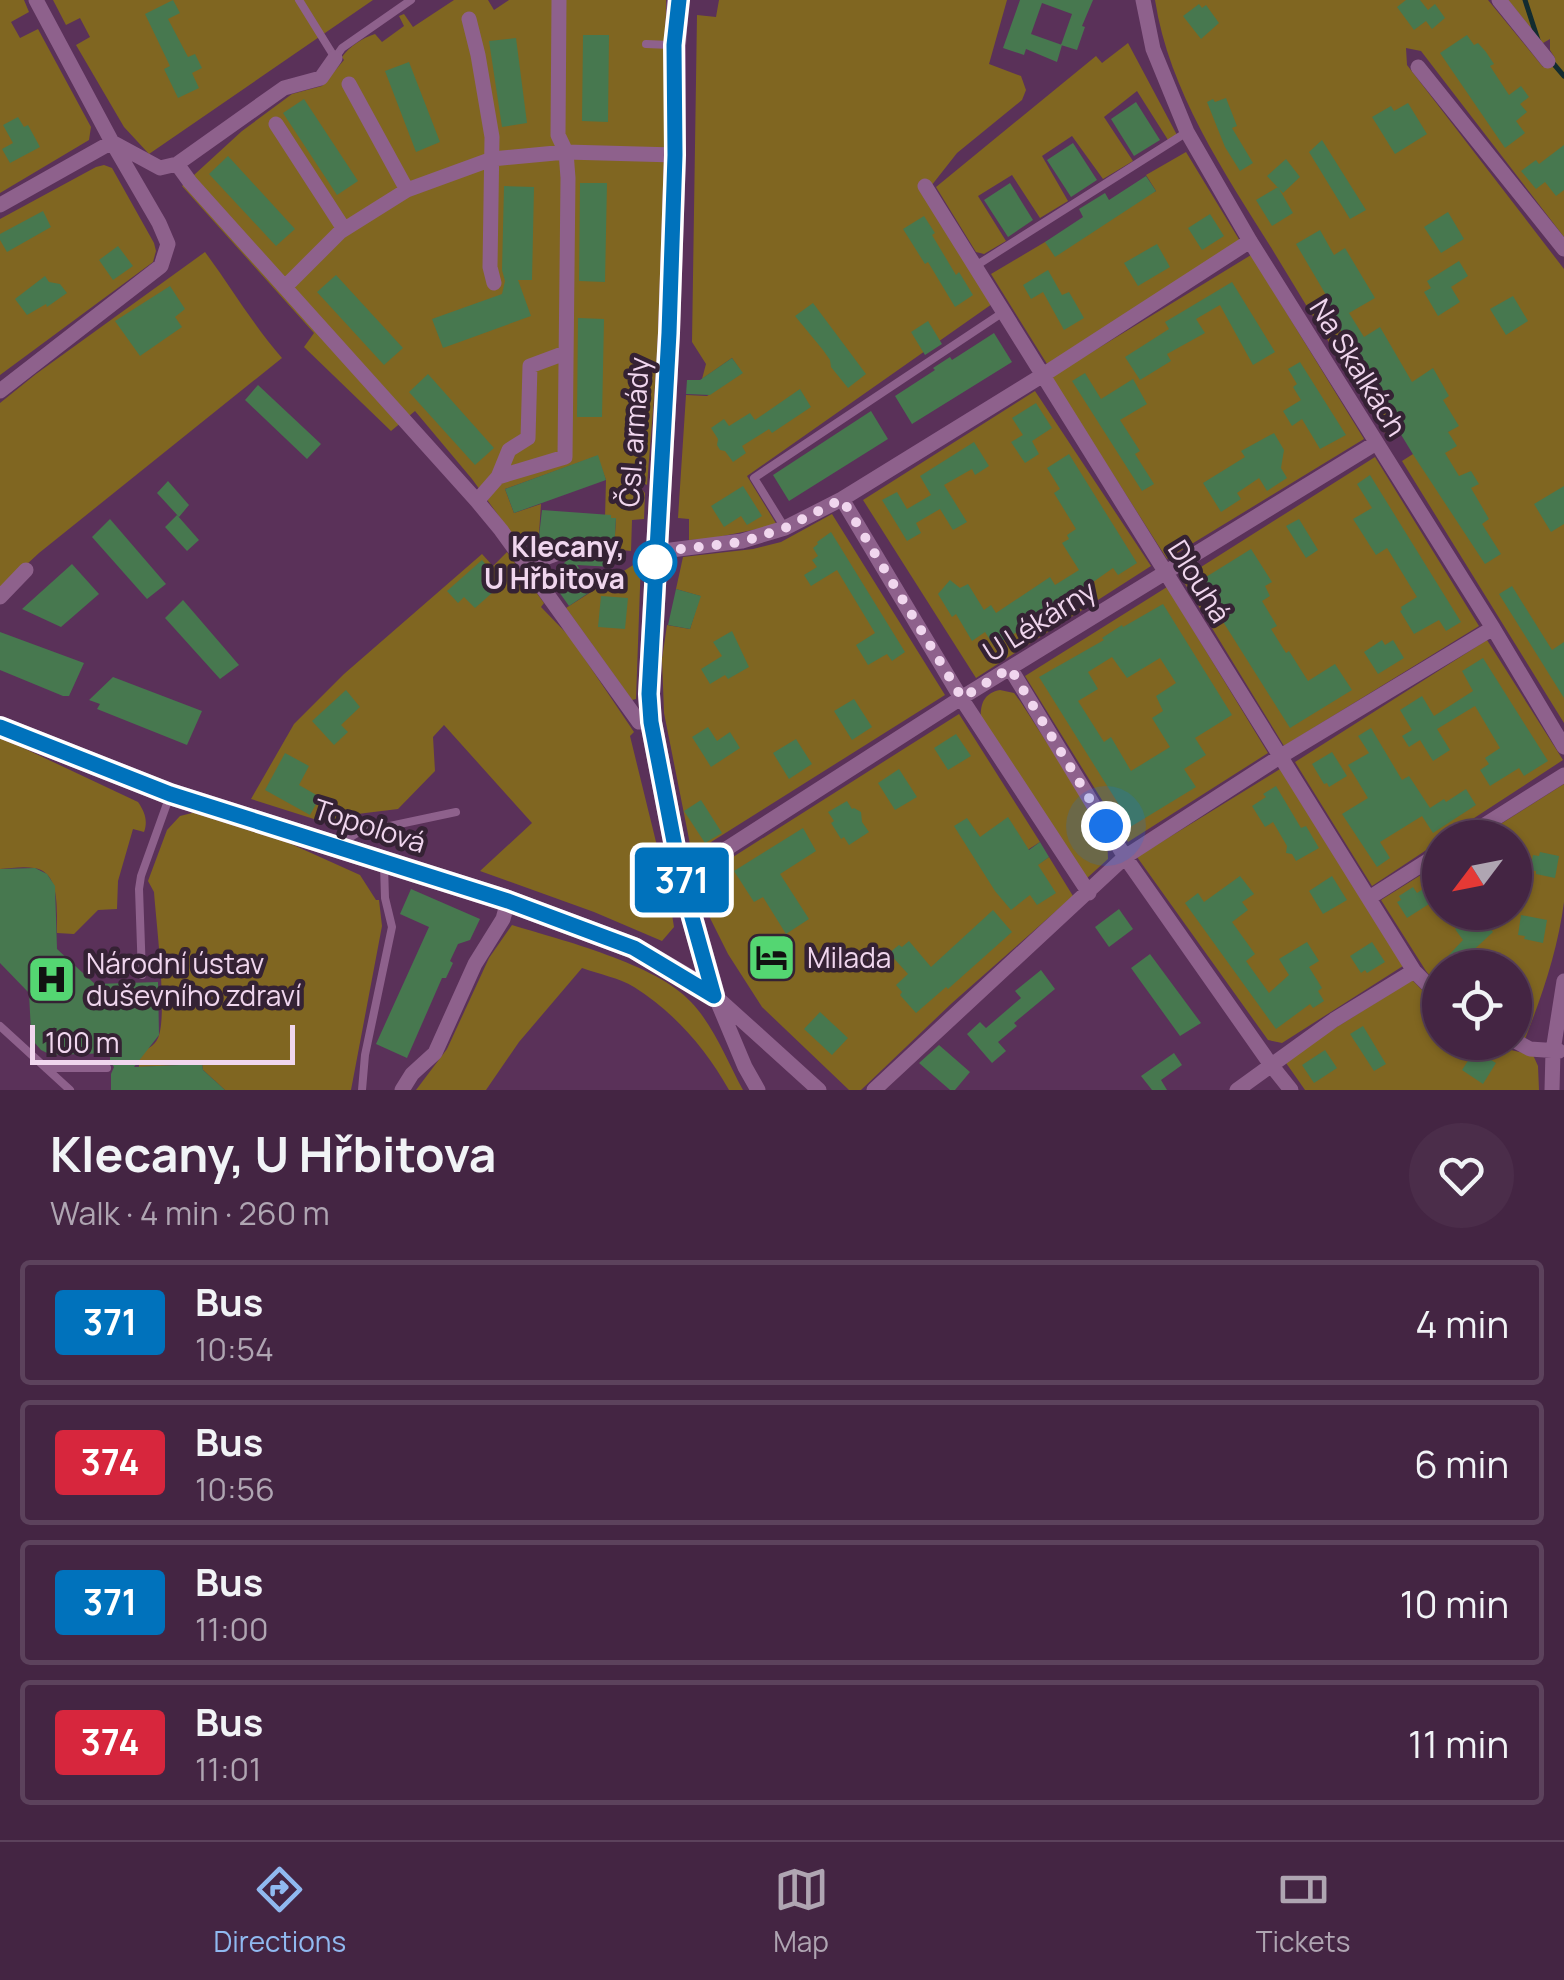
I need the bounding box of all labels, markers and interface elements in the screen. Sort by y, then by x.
street label: Na Skalkách [1302,291,1416,443]
street label: Čsl. armády [609,355,657,508]
place label: Klecany, U Hřbitova [484,527,625,597]
street label: Dlouhá [1160,532,1240,630]
marker: Klecany, U Hřbitova [634,541,676,583]
street label: U Lékárny [975,570,1103,670]
street label: Topolová [309,789,431,861]
your location [1081,801,1131,851]
north arrow [1422,820,1532,930]
map controls [1422,820,1532,1060]
line badge: 371 [624,848,740,912]
text: 371 [655,856,709,904]
hotel icon: Milada [746,931,798,983]
place label: Milada [807,938,891,976]
place label: Národní ústav duševního zdraví [86,944,302,1014]
button: locate [1422,950,1532,1060]
hospital icon: Národní ústav duševního zdraví [25,953,77,1005]
scale bar [30,1020,295,1064]
text: 100 m [45,1023,119,1061]
text: Klecany, U Hřbitova [50,1121,496,1186]
button: heart [1409,1123,1514,1228]
text: Walk · 4 min · 260 m [50,1191,330,1235]
text: Bus [195,1275,263,1327]
text: 4 min [1415,1297,1509,1349]
text: 371 [83,1298,137,1346]
text: 10:54 [195,1327,274,1371]
text: Bus [195,1415,263,1467]
text: 6 min [1414,1437,1509,1489]
text: 374 [81,1438,139,1486]
text: 10:56 [195,1467,275,1511]
text: Bus [195,1555,263,1607]
text: 10 min [1400,1577,1509,1629]
text: 371 [83,1578,137,1626]
text: 11:00 [195,1607,269,1651]
text: Bus [195,1695,263,1747]
text: 11 min [1408,1717,1509,1769]
text: 374 [81,1718,139,1766]
text: 11:01 [195,1747,262,1791]
tab: Directions [214,1862,346,1960]
tab: Map [773,1862,829,1960]
tab: Tickets [1256,1862,1350,1960]

